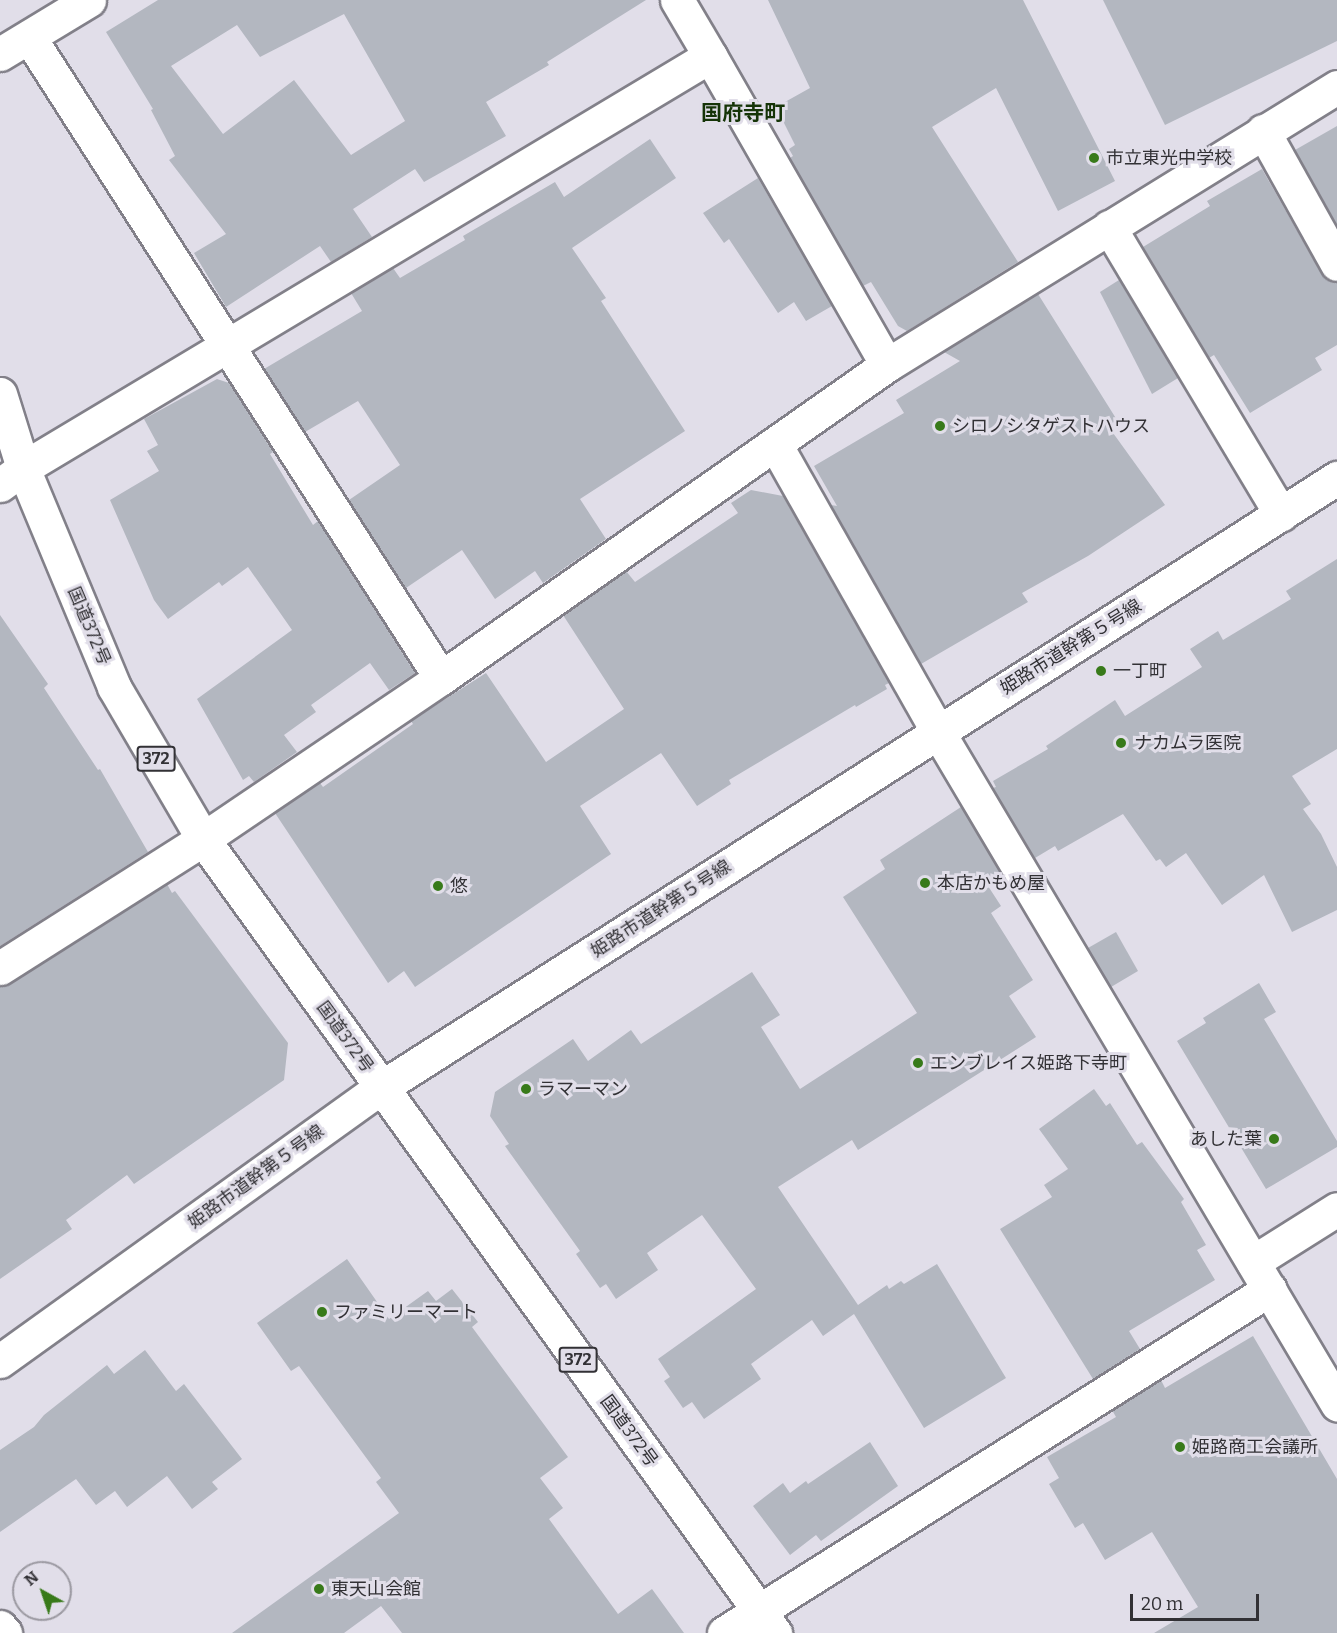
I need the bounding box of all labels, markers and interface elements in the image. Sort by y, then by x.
district label: 国府寺町 [701,100,785,126]
place label: 市立東光中学校 [1106,147,1232,169]
marker: 市立東光中学校 [1087,151,1101,165]
place label: シロノシタゲストハウス [952,415,1150,437]
marker: シロノシタゲストハウス [933,419,947,433]
street label: 国道372号 [63,584,115,668]
street label: 姫路市道幹第５号線 [997,595,1145,699]
place label: 一丁町 [1113,660,1167,682]
marker: 一丁町 [1094,664,1108,678]
place label: ナカムラ医院 [1134,732,1242,754]
marker: ナカムラ医院 [1112,734,1130,752]
road number: 372 [136,746,176,772]
street label: 姫路市道幹第５号線 [587,856,735,962]
place label: 本店かもめ屋 [937,872,1045,894]
place label: 悠 [450,875,468,897]
marker: 本店かもめ屋 [918,876,932,890]
marker: 悠 [431,879,445,893]
street label: 国道372号 [312,997,378,1077]
place label: エンブレイス姫路下寺町 [930,1052,1128,1074]
marker: エンブレイス姫路下寺町 [911,1056,925,1070]
place label: ラマーマン [538,1078,628,1100]
marker: ラマーマン [519,1082,533,1096]
street label: 姫路市道幹第５号線 [184,1121,328,1233]
place label: あした葉 [1190,1128,1262,1150]
marker: あした葉 [1267,1132,1281,1146]
place label: ファミリーマート [334,1301,478,1323]
marker: ファミリーマート [315,1305,329,1319]
road number: 372 [558,1347,598,1373]
street label: 国道372号 [596,1391,662,1471]
place label: 姫路商工会議所 [1192,1436,1318,1458]
marker: 姫路商工会議所 [1173,1440,1187,1454]
north arrow [12,1561,72,1621]
text: N [21,1567,42,1590]
place label: 東天山会館 [331,1578,421,1600]
marker: 東天山会館 [312,1582,326,1596]
scale bar [1133,1582,1262,1620]
text: 20 m [1141,1593,1183,1615]

